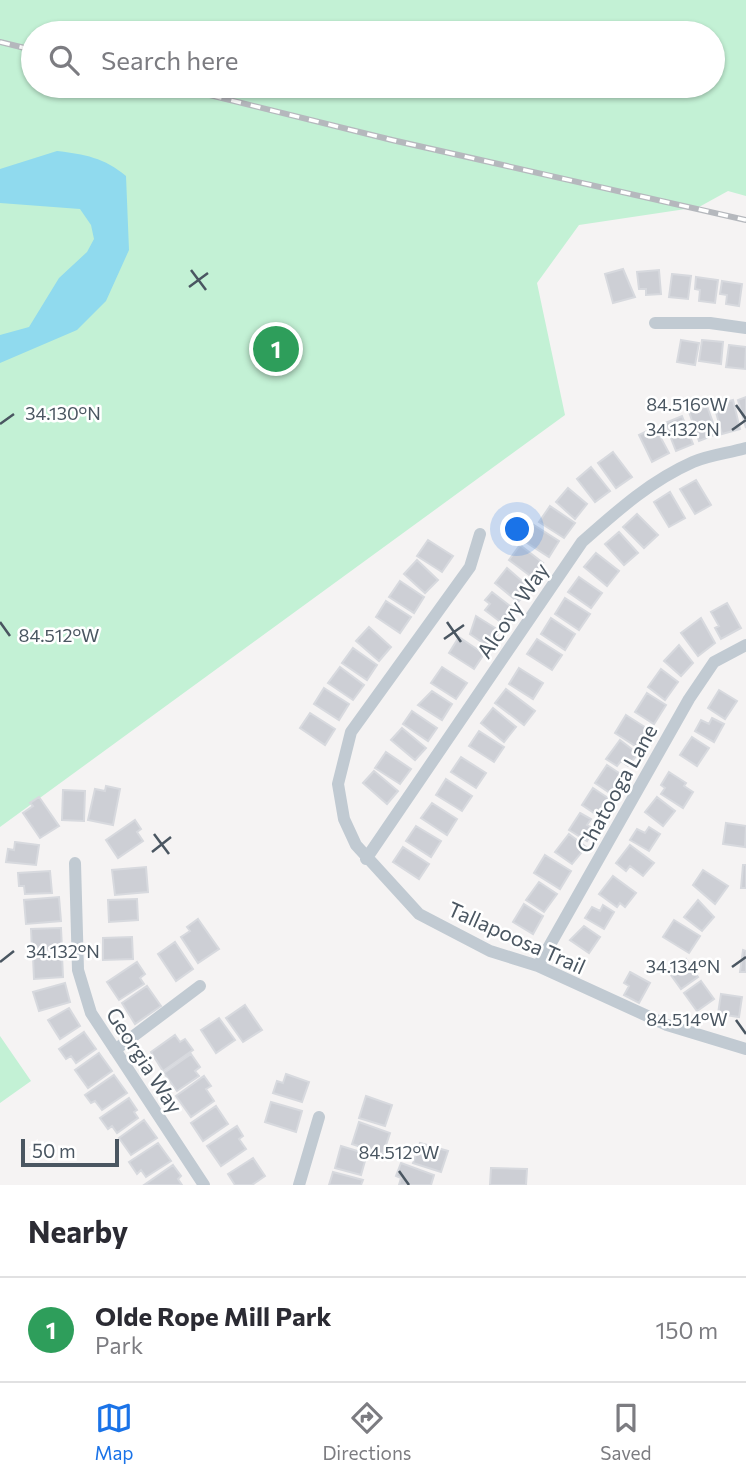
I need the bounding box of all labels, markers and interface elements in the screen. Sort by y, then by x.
search box [21,21,725,98]
icon: search [45,41,83,79]
text: Search here [101,44,239,75]
pin: 1 [253,323,299,375]
text: 84.516°W [646,393,728,415]
text: 34.130°N [25,402,101,424]
text: 34.132°N [646,418,720,440]
your location [500,512,534,546]
street label: Alcovy Way [471,557,553,663]
text: 84.512°W [19,624,99,646]
street label: Chatooga Lane [570,719,662,857]
street label: Tallapoosa Trail [444,896,590,978]
text: 34.132°N [26,940,100,962]
text: 34.134°N [646,955,720,977]
street label: Georgia Way [102,1002,189,1118]
text: 84.514°W [646,1008,728,1030]
scale bar [21,1136,119,1168]
text: 50 m [32,1139,76,1162]
text: 84.512°W [359,1141,439,1163]
text: Nearby [28,1212,128,1249]
text: Olde Rope Mill Park [95,1300,331,1331]
text: 1 [46,1316,56,1344]
text: 150 m [655,1316,718,1344]
text: Park [95,1331,143,1359]
tab: Map [94,1399,134,1464]
tab: Directions [322,1399,412,1464]
tab: Saved [600,1399,652,1464]

